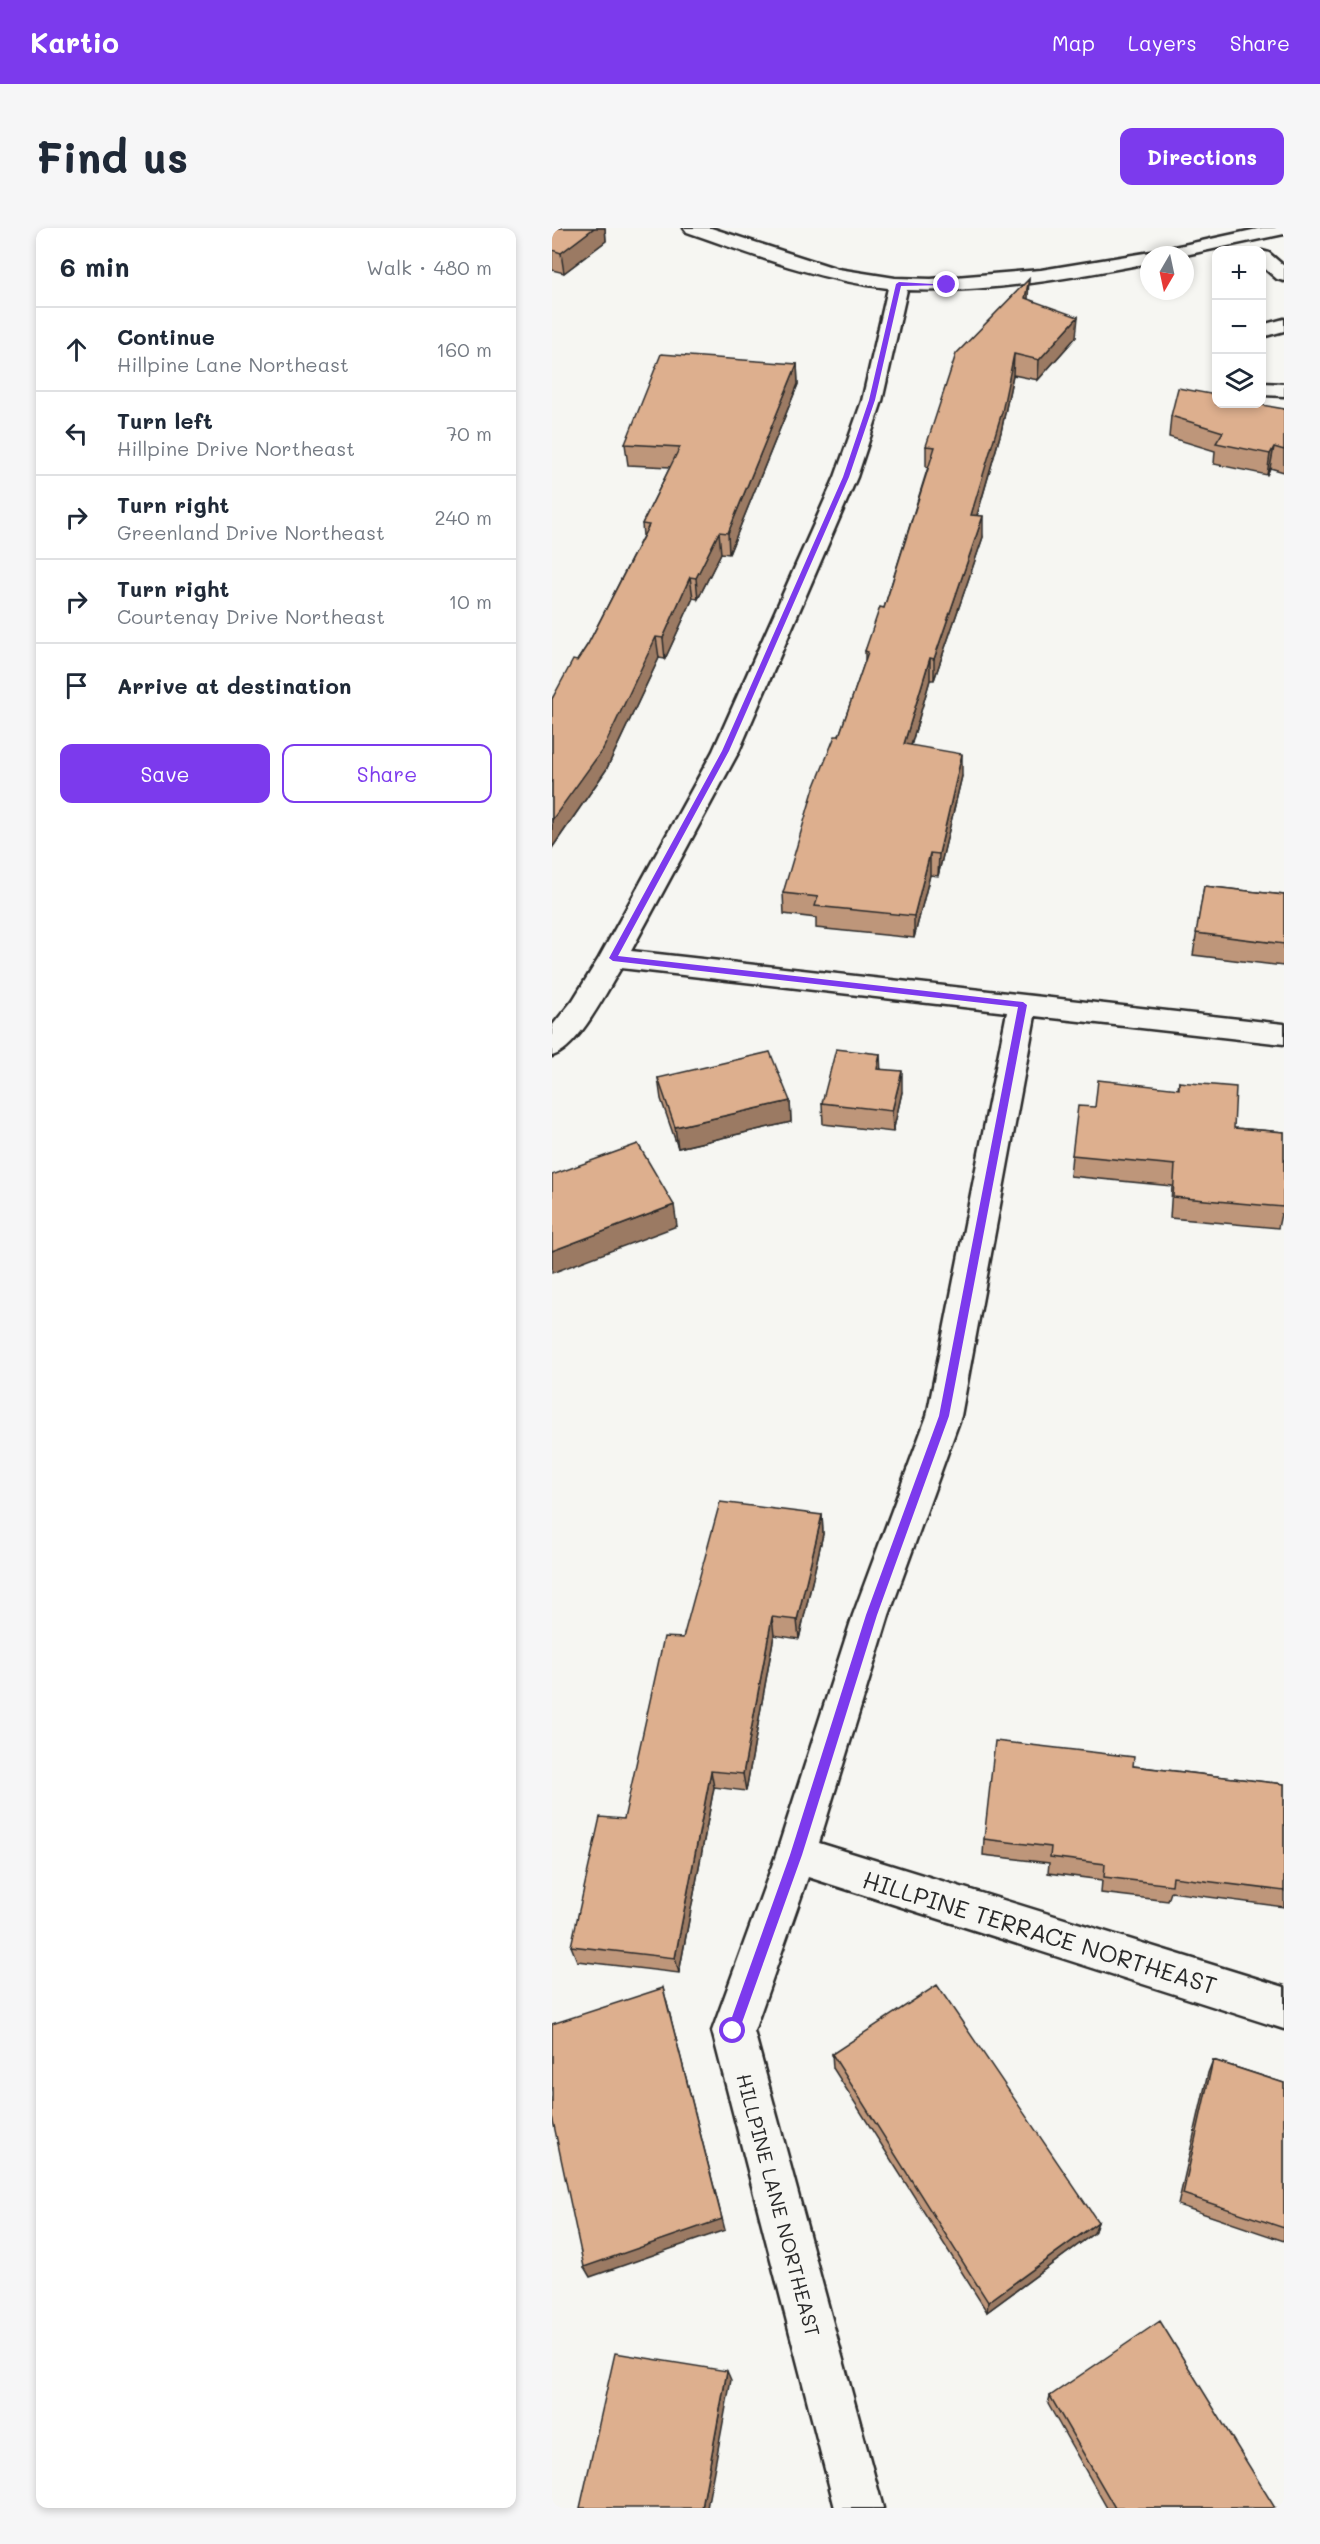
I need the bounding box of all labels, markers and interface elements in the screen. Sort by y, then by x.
text: Kartio [30,24,119,60]
text: Map [1052,29,1095,56]
text: Layers [1128,29,1197,56]
text: Share [1230,29,1290,56]
button: Directions [1120,128,1284,185]
text: Find us [36,129,188,184]
north arrow [1140,246,1194,300]
map controls [1212,246,1266,408]
button: + [1212,246,1266,300]
text: 6 min [60,250,129,284]
text: Walk · 480 m [366,254,492,280]
route end [933,271,959,297]
button: − [1212,300,1266,354]
text: Continue [117,322,215,351]
icon: ahead [60,333,93,366]
text: 160 m [436,336,492,362]
text: Hillpine Lane Northeast [117,351,349,377]
button: layers [1212,354,1266,408]
text: Turn left [117,406,213,435]
icon: left [60,417,93,450]
text: 70 m [446,420,492,446]
text: Hillpine Drive Northeast [117,435,355,461]
text: Turn right [117,490,229,519]
icon: right [60,501,93,534]
text: 240 m [434,504,492,530]
text: Greenland Drive Northeast [117,519,385,545]
text: Turn right [117,574,229,603]
icon: right [60,585,93,618]
text: 10 m [448,588,492,614]
text: Courtenay Drive Northeast [117,603,385,629]
icon: arrive [60,669,93,702]
text: Arrive at destination [117,671,352,700]
button: Save [60,744,270,803]
button: Share [282,744,492,803]
street label: HILLPINE TERRACE NORTHEAST [859,1863,1221,2001]
route start [719,2017,745,2043]
street label: HILLPINE LANE NORTHEAST [731,2071,827,2339]

